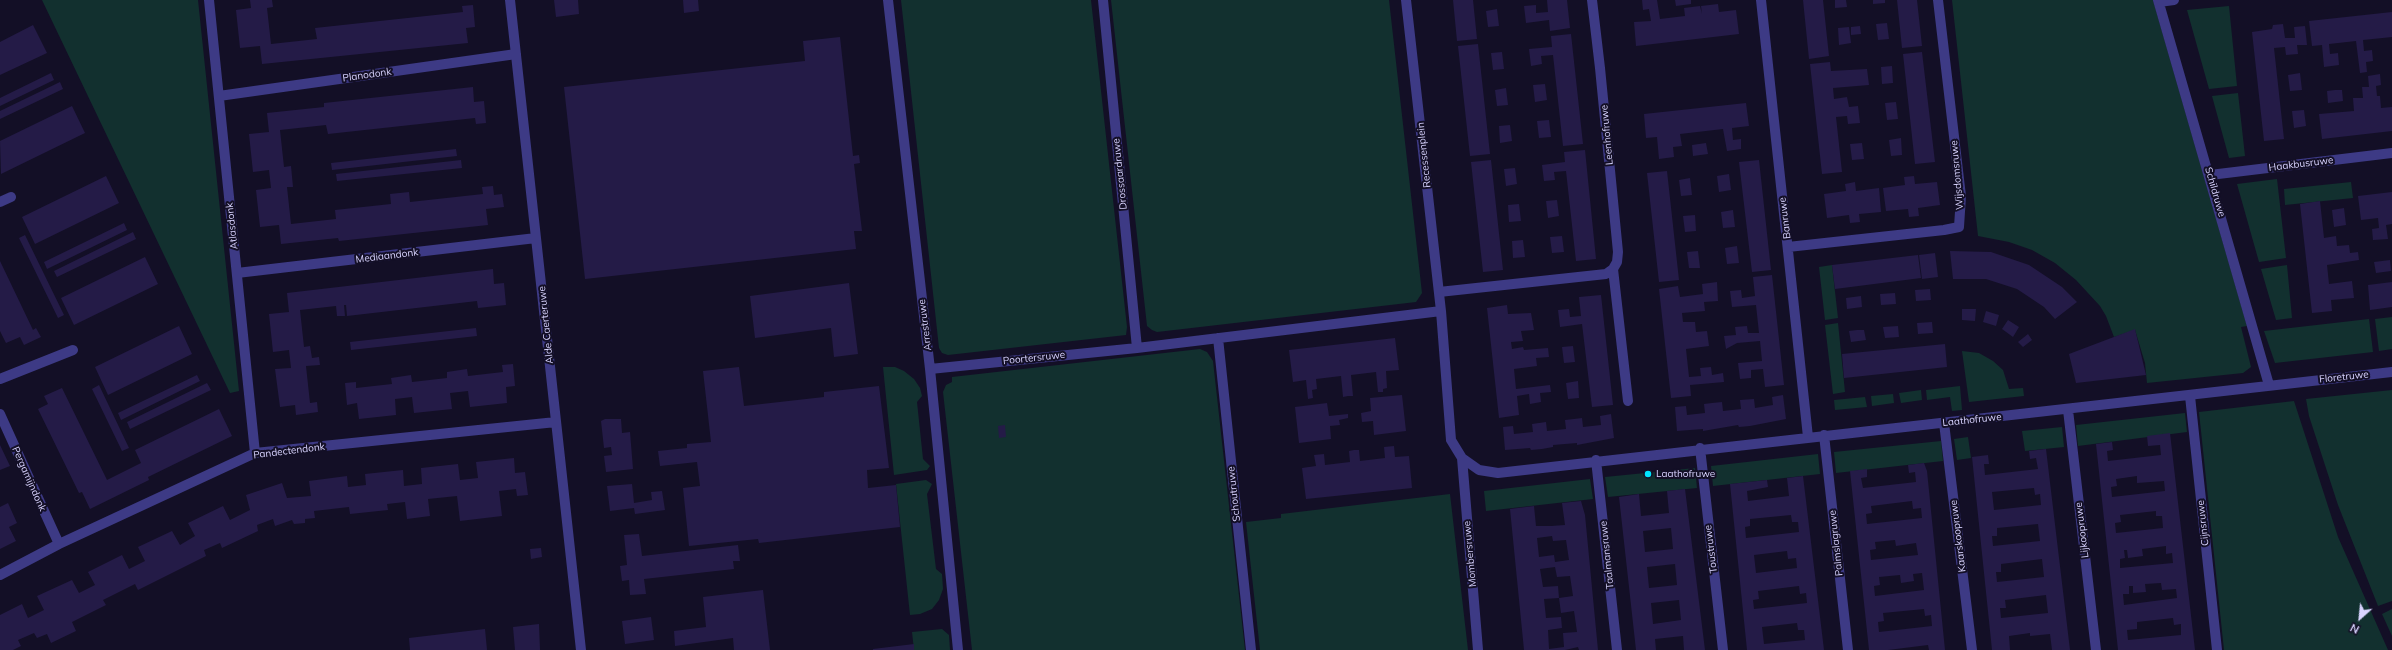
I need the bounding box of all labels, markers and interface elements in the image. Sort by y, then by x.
street label: Planodonk [342,66,392,84]
street label: Leenhofruwe [1598,104,1616,166]
street label: Recessenplein [1415,122,1433,188]
street label: Drossaardruwe [1110,138,1130,210]
street label: Wijsdomsruwe [1948,140,1966,210]
street label: Haakbusruwe [2268,154,2334,174]
street label: Schildruwe [2202,166,2228,218]
street label: Banruwe [1776,196,1794,240]
street label: Atlasdonk [224,202,240,250]
street label: Mediaandonk [355,246,419,266]
street label: Alde Caerteruwe [536,286,556,364]
street label: Arrestruwe [916,299,934,351]
street label: Poortersruwe [1002,349,1066,367]
street label: Floretruwe [2319,368,2369,386]
street label: Laathofruwe [1942,411,2002,429]
street label: Pandectendonk [253,441,325,461]
street label: Pergamijndonk [9,445,49,513]
street label: Schoutruwe [1225,466,1243,522]
place label: Laathofruwe [1656,468,1715,480]
marker: Laathofruwe [1643,469,1653,479]
street label: Kaarskoopruwe [1948,499,1968,573]
street label: Cijnsruwe [2195,500,2211,546]
street label: Lijkoopruwe [2073,501,2091,559]
street label: Palmslagruwe [1827,509,1845,577]
street label: Mombersruwe [1461,520,1479,588]
street label: Taalmansruwe [1597,520,1617,590]
street label: Toustruwe [1702,524,1720,574]
north arrow [2340,598,2380,638]
text: N [2348,621,2361,637]

